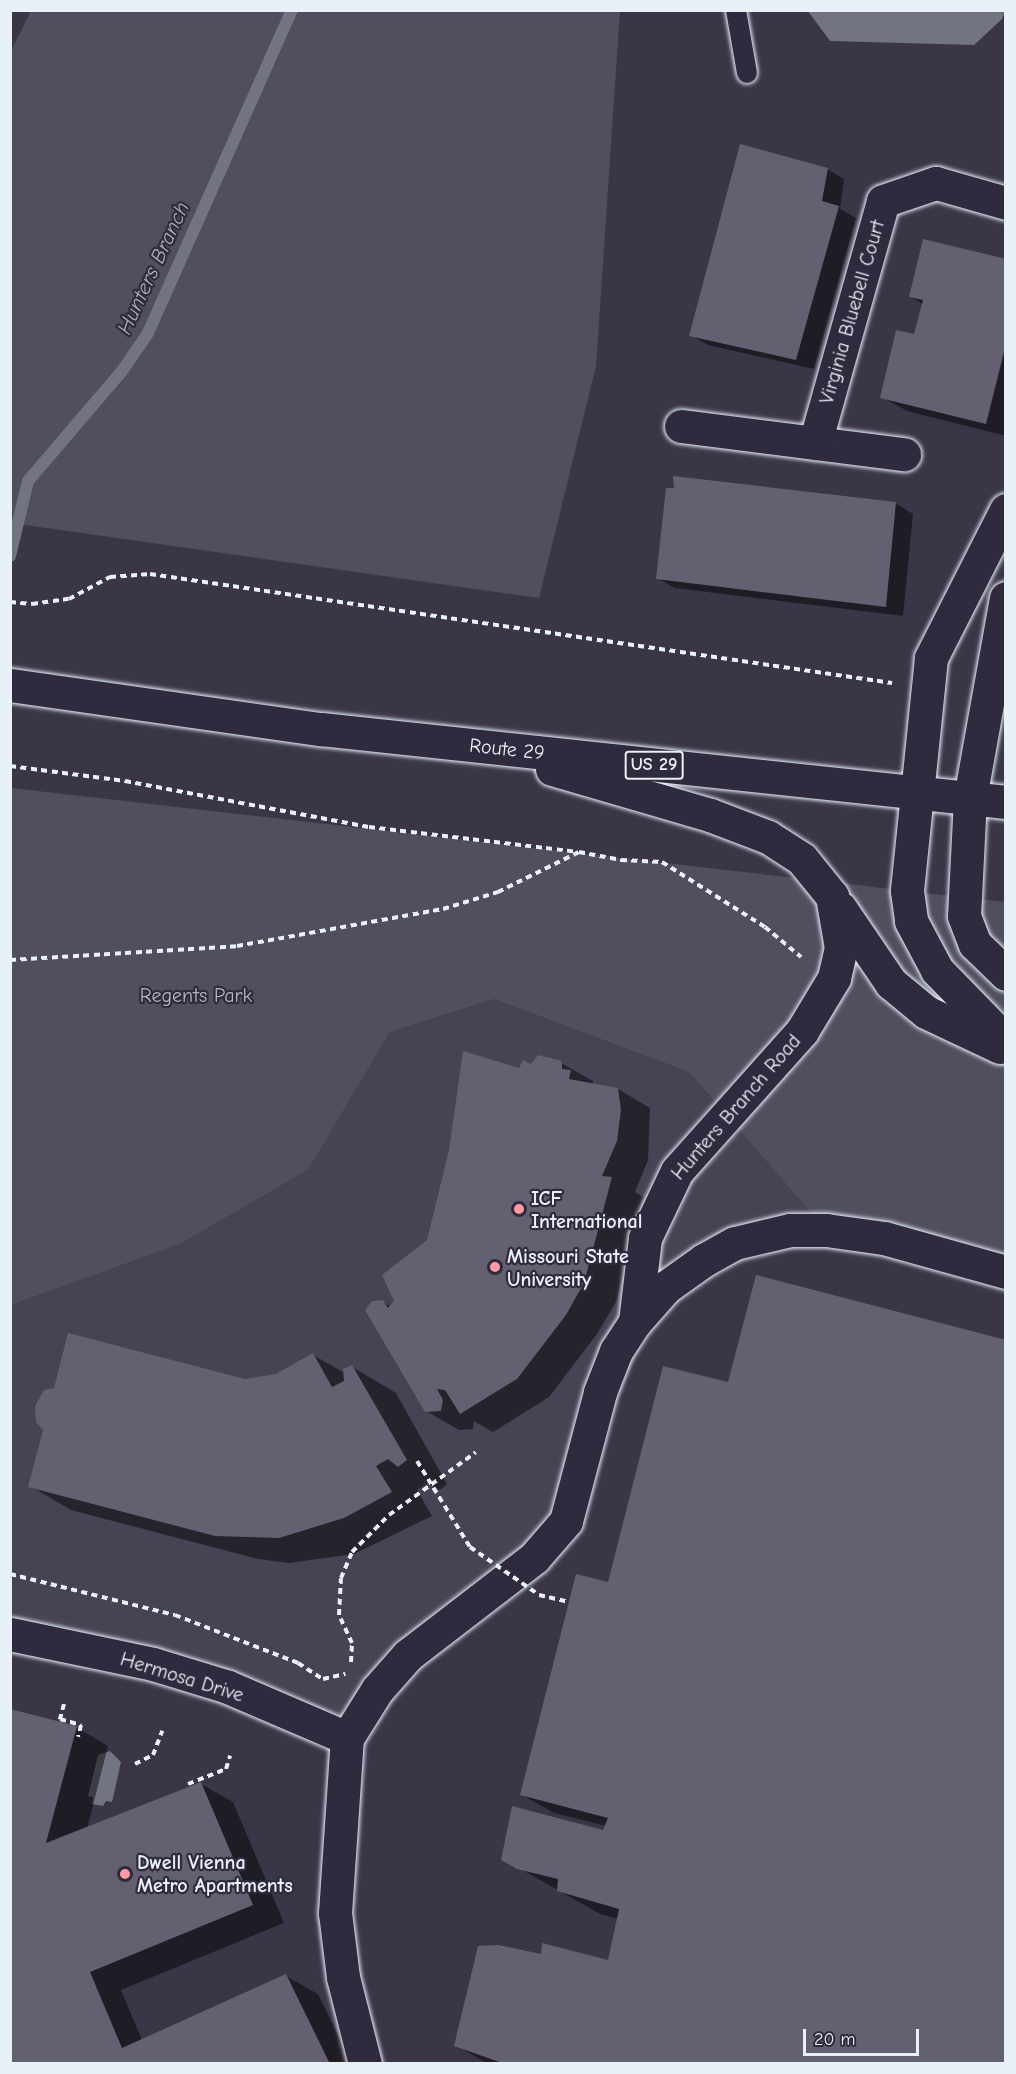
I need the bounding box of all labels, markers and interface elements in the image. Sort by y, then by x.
water label: Hunters Branch [111,198,195,338]
street label: Virginia Bluebell Court [814,217,890,407]
street label: Route 29 [468,733,546,765]
road number: US 29 [624,750,684,780]
park label: Regents Park [140,983,252,1007]
street label: Hunters Branch Road [666,1029,806,1185]
place label: ICF International [531,1186,642,1233]
marker: ICF International [512,1202,526,1216]
place label: Missouri State University [507,1244,629,1291]
marker: Missouri State University [488,1260,502,1274]
street label: Hermosa Drive [117,1647,247,1707]
place label: Dwell Vienna Metro Apartments [137,1850,293,1897]
marker: Dwell Vienna Metro Apartments [118,1867,132,1881]
scale bar [806,2017,922,2055]
text: 20 m [814,2029,855,2050]

